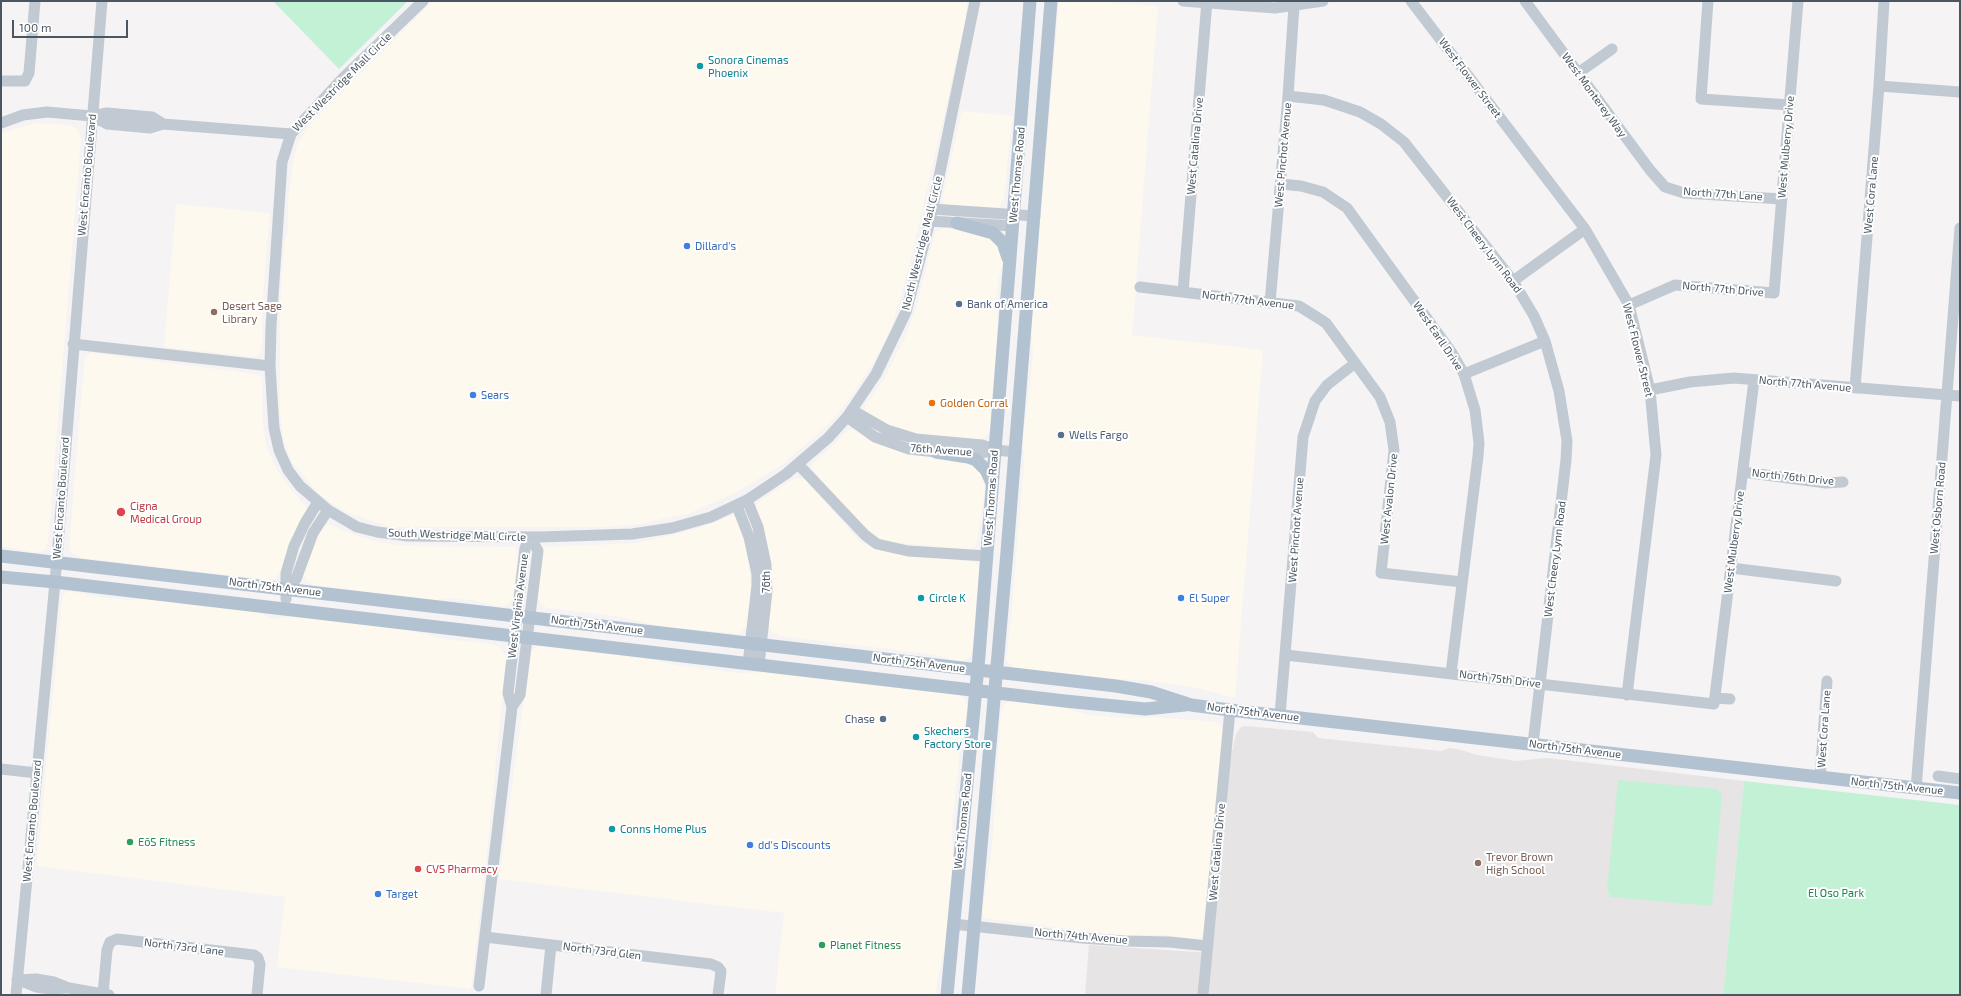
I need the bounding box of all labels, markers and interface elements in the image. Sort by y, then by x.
scale bar [14,12,130,38]
text: 100 m [19,20,51,34]
street label: West Westridge Mall Circle [290,30,394,134]
street label: West Flower Street [1436,36,1504,120]
street label: West Monterey Way [1559,50,1629,140]
place label: Sonora Cinemas Phoenix [708,53,789,79]
marker: Sonora Cinemas Phoenix [695,61,705,71]
street label: West Mulberry Drive [1775,95,1797,199]
street label: West Catalina Drive [1184,97,1206,195]
street label: West Pinchot Avenue [1272,102,1294,208]
street label: West Encanto Boulevard [75,113,99,237]
street label: West Thomas Road [1006,126,1028,224]
street label: West Cora Lane [1861,156,1881,234]
street label: North Westridge Mall Circle [899,175,945,311]
street label: North 77th Lane [1683,185,1763,203]
street label: West Cheery Lynn Road [1444,194,1524,296]
place label: Dillard's [695,239,736,253]
marker: Dillard's [682,241,692,251]
street label: North 77th Drive [1682,279,1764,299]
street label: North 77th Avenue [1201,288,1295,312]
place label: Bank of America [967,297,1048,311]
place label: Desert Sage Library [222,299,282,325]
marker: Bank of America [954,299,964,309]
street label: West Earll Drive [1410,299,1466,373]
street label: West Flower Street [1620,302,1656,398]
marker: Desert Sage Library [209,307,219,317]
street label: North 77th Avenue [1758,373,1852,395]
place label: Sears [481,388,509,402]
marker: Sears [468,390,478,400]
place label: Golden Corral [940,396,1008,410]
marker: Golden Corral [927,398,937,408]
place label: Wells Fargo [1069,428,1128,442]
marker: Wells Fargo [1056,430,1066,440]
street label: West Encanto Boulevard [50,436,72,560]
street label: 76th Avenue [910,441,972,459]
street label: West Thomas Road [981,449,1001,547]
street label: West Avalon Drive [1378,453,1400,545]
street label: West Osborn Road [1927,461,1949,555]
street label: North 76th Drive [1751,466,1835,488]
street label: West Pinchot Avenue [1286,477,1306,583]
street label: West Mulberry Drive [1721,490,1747,594]
place label: Cigna Medical Group [130,499,202,525]
street label: West Cheery Lynn Road [1541,500,1569,618]
marker: Cigna Medical Group [115,506,127,518]
street label: South Westridge Mall Circle [388,526,526,544]
street label: West Virginia Avenue [505,553,531,659]
street label: 76th [759,571,773,593]
street label: North 75th Avenue [228,575,322,599]
place label: Circle K [929,591,966,605]
place label: El Super [1189,591,1230,605]
marker: Circle K [916,593,926,603]
marker: El Super [1176,593,1186,603]
street label: North 75th Avenue [550,613,644,637]
street label: North 75th Avenue [872,651,966,675]
street label: North 75th Drive [1458,667,1542,691]
street label: West Cora Lane [1815,690,1833,768]
street label: North 75th Avenue [1206,700,1300,724]
place label: Chase [845,712,875,726]
marker: Chase [878,714,888,724]
place label: Skechers Factory Store [924,724,991,750]
marker: Skechers Factory Store [911,732,921,742]
street label: North 75th Avenue [1528,737,1622,761]
street label: West Encanto Boulevard [20,759,44,883]
street label: West Thomas Road [951,772,975,870]
street label: North 75th Avenue [1850,775,1944,797]
street label: West Catalina Drive [1206,803,1228,901]
place label: Conns Home Plus [620,822,707,836]
marker: Conns Home Plus [607,824,617,834]
place label: EōS Fitness [138,835,195,849]
marker: EōS Fitness [125,837,135,847]
place label: dd's Discounts [758,838,831,852]
marker: dd's Discounts [745,840,755,850]
place label: Trevor Brown High School [1486,850,1553,876]
marker: Trevor Brown High School [1473,858,1483,868]
place label: CVS Pharmacy [426,862,498,876]
marker: CVS Pharmacy [413,864,423,874]
park label: El Oso Park [1808,886,1864,900]
place label: Target [386,887,418,901]
marker: Target [373,889,383,899]
street label: North 74th Avenue [1034,925,1128,947]
street label: North 73rd Lane [143,936,225,958]
place label: Planet Fitness [830,938,901,952]
street label: North 73rd Glen [562,940,642,962]
marker: Planet Fitness [817,940,827,950]

